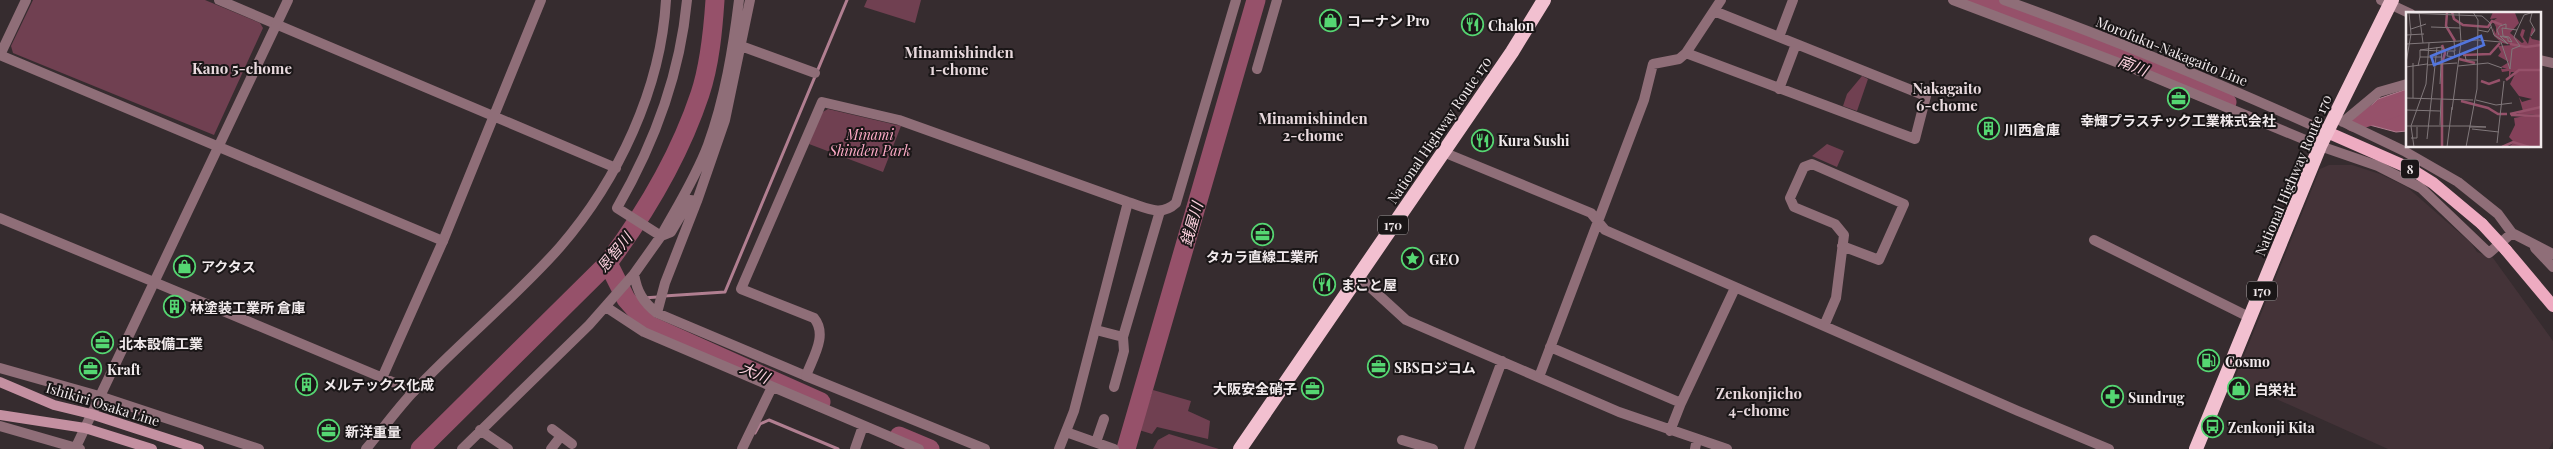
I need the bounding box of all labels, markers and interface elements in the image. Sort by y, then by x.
shop icon: コーナン Pro [1319,8,1343,32]
place label: コーナン Pro [1347,11,1430,30]
street label: Morofuku-Nakagaito Line [2093,12,2251,90]
inset map [2406,12,2540,148]
restaurant icon: Chalon [1460,13,1484,37]
place label: Chalon [1488,16,1535,35]
district label: Minamishinden 1-chome [904,42,1015,79]
water label: 南川 [2115,50,2153,81]
street label: National Highway Route 170 [1383,53,1495,207]
district label: Kano 5-chome [192,58,292,78]
district label: Nakagaito 6-chome [1912,78,1982,115]
office icon: 幸輝プラスチック工業株式会社 [2166,86,2190,110]
street label: National Highway Route 170 [2250,91,2336,259]
district label: Minamishinden 2-chome [1258,108,1369,145]
place label: 幸輝プラスチック工業株式会社 [2080,111,2276,130]
building icon: 川西倉庫 [1976,117,2000,141]
place label: 川西倉庫 [2004,120,2060,139]
park label: Minami Shinden Park [828,125,911,160]
restaurant icon: Kura Sushi [1470,128,1494,152]
place label: Kura Sushi [1498,131,1570,150]
road number: 8 [2401,160,2419,178]
water label: 銭屋川 [1175,198,1207,248]
road number: 170 [1378,216,1408,234]
office icon: タカラ直線工業所 [1250,222,1274,246]
water label: 恩智川 [592,227,637,276]
place label: タカラ直線工業所 [1206,247,1318,266]
place icon: GEO [1401,247,1425,271]
place label: GEO [1429,250,1459,269]
shop icon: アクタス [173,254,197,278]
place label: アクタス [201,257,256,276]
restaurant icon: まこと屋 [1313,272,1337,296]
place label: まこと屋 [1341,275,1397,294]
road number: 170 [2247,282,2277,300]
building icon: 林塗装工業所 倉庫 [162,295,186,319]
place label: 林塗装工業所 倉庫 [190,298,305,317]
office icon: 北本設備工業 [91,331,115,355]
place label: 北本設備工業 [119,334,203,353]
fuel station icon: Cosmo [2197,349,2221,373]
place label: Cosmo [2225,352,2270,371]
office icon: SBSロジコム [1366,355,1390,379]
office icon: Kraft [79,357,103,381]
water label: 大川 [737,357,775,388]
place label: SBSロジコム [1394,358,1476,377]
place label: Kraft [107,360,141,379]
building icon: メルテックス化成 [295,372,319,396]
place label: メルテックス化成 [323,375,435,394]
office icon: 大阪安全硝子 [1301,376,1325,400]
shop icon: 白栄社 [2226,377,2250,401]
street label: Ishikiri Osaka Line [44,378,162,430]
place label: 大阪安全硝子 [1213,379,1297,398]
place label: 白栄社 [2254,380,2296,399]
district label: Zenkonjicho 4-chome [1716,383,1802,420]
pharmacy icon: Sundrug [2100,385,2124,409]
place label: Sundrug [2128,388,2185,407]
bus stop icon: Zenkonji Kita [2200,415,2224,439]
place label: Zenkonji Kita [2228,418,2316,437]
office icon: 新洋重量 [317,419,341,443]
place label: 新洋重量 [345,422,401,441]

